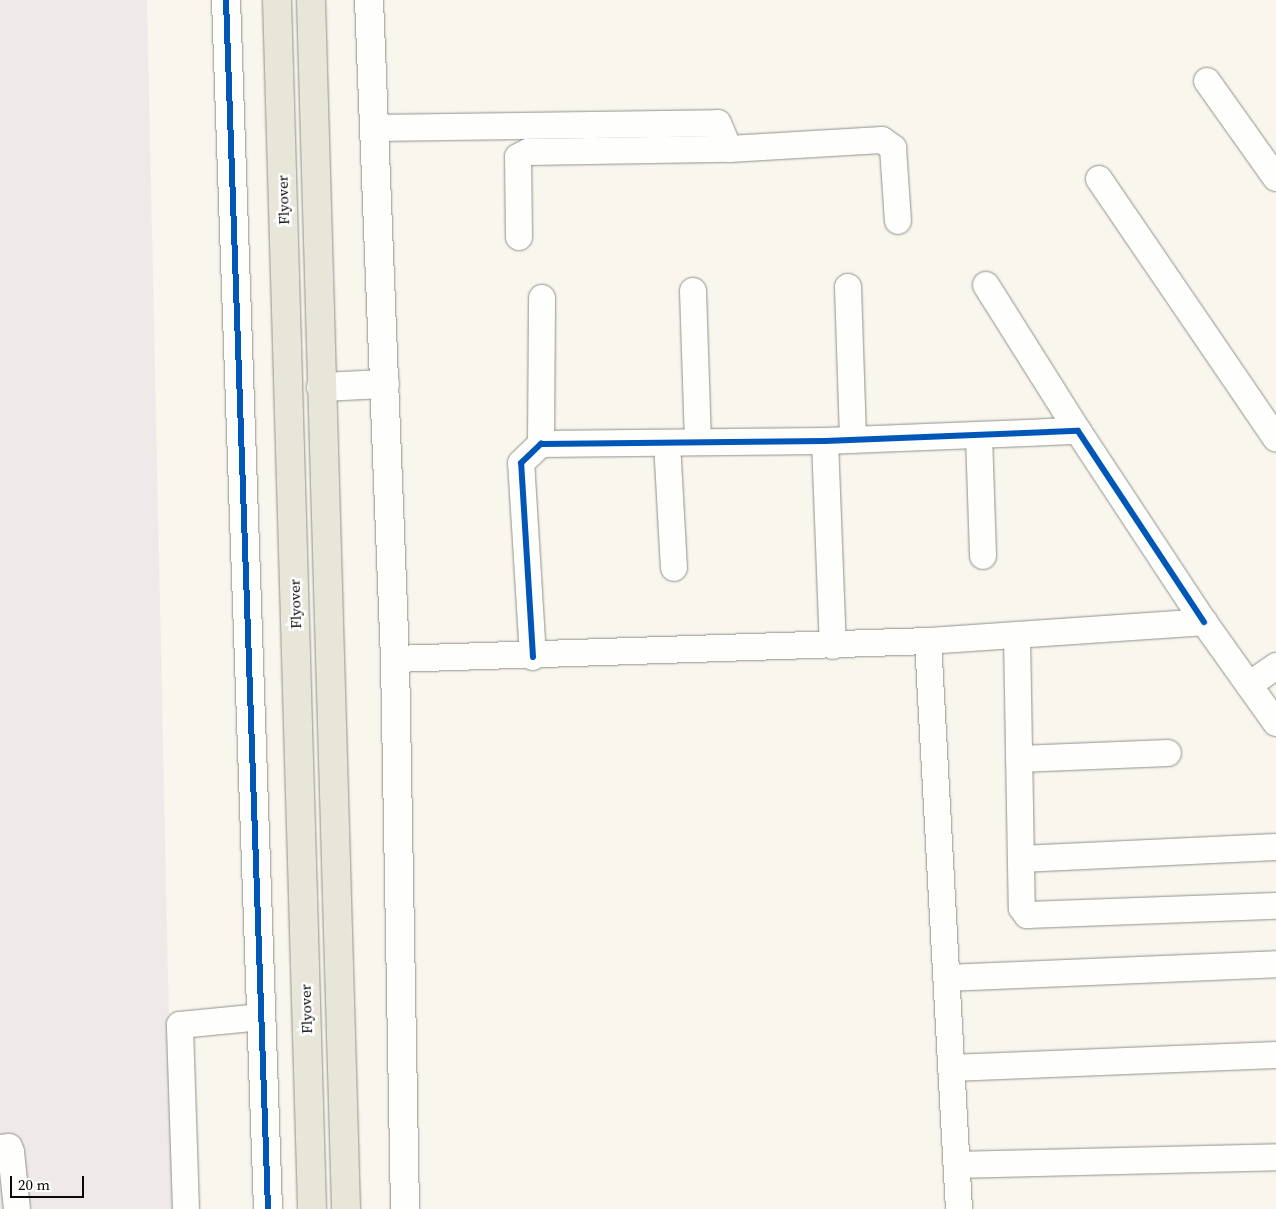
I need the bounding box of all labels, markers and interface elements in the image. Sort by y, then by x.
street label: Flyover [273,175,293,225]
street label: Flyover [285,579,305,629]
street label: Flyover [296,984,316,1034]
scale bar [12,1166,86,1198]
text: 20 m [18,1174,50,1195]

